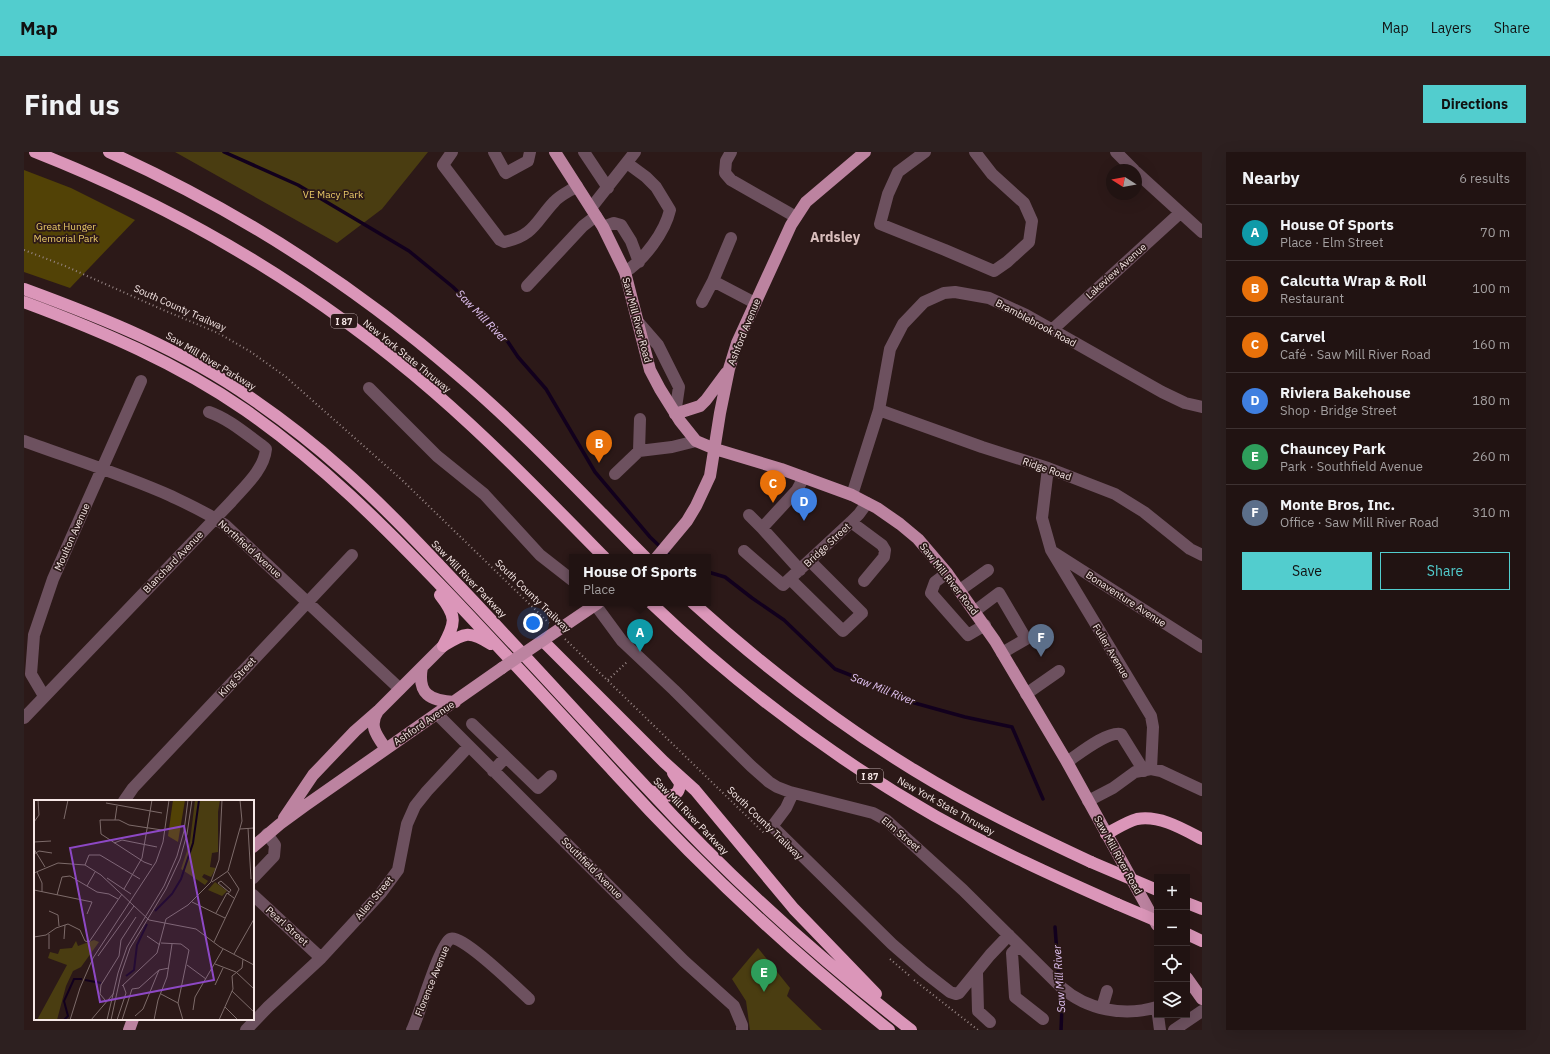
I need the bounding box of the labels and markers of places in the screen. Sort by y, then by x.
pin: B [586,430,612,463]
pin: C [760,470,786,503]
pin: D [791,488,817,521]
pin: A [627,619,653,652]
pin: F [1028,624,1054,657]
pin: E [751,959,777,992]

